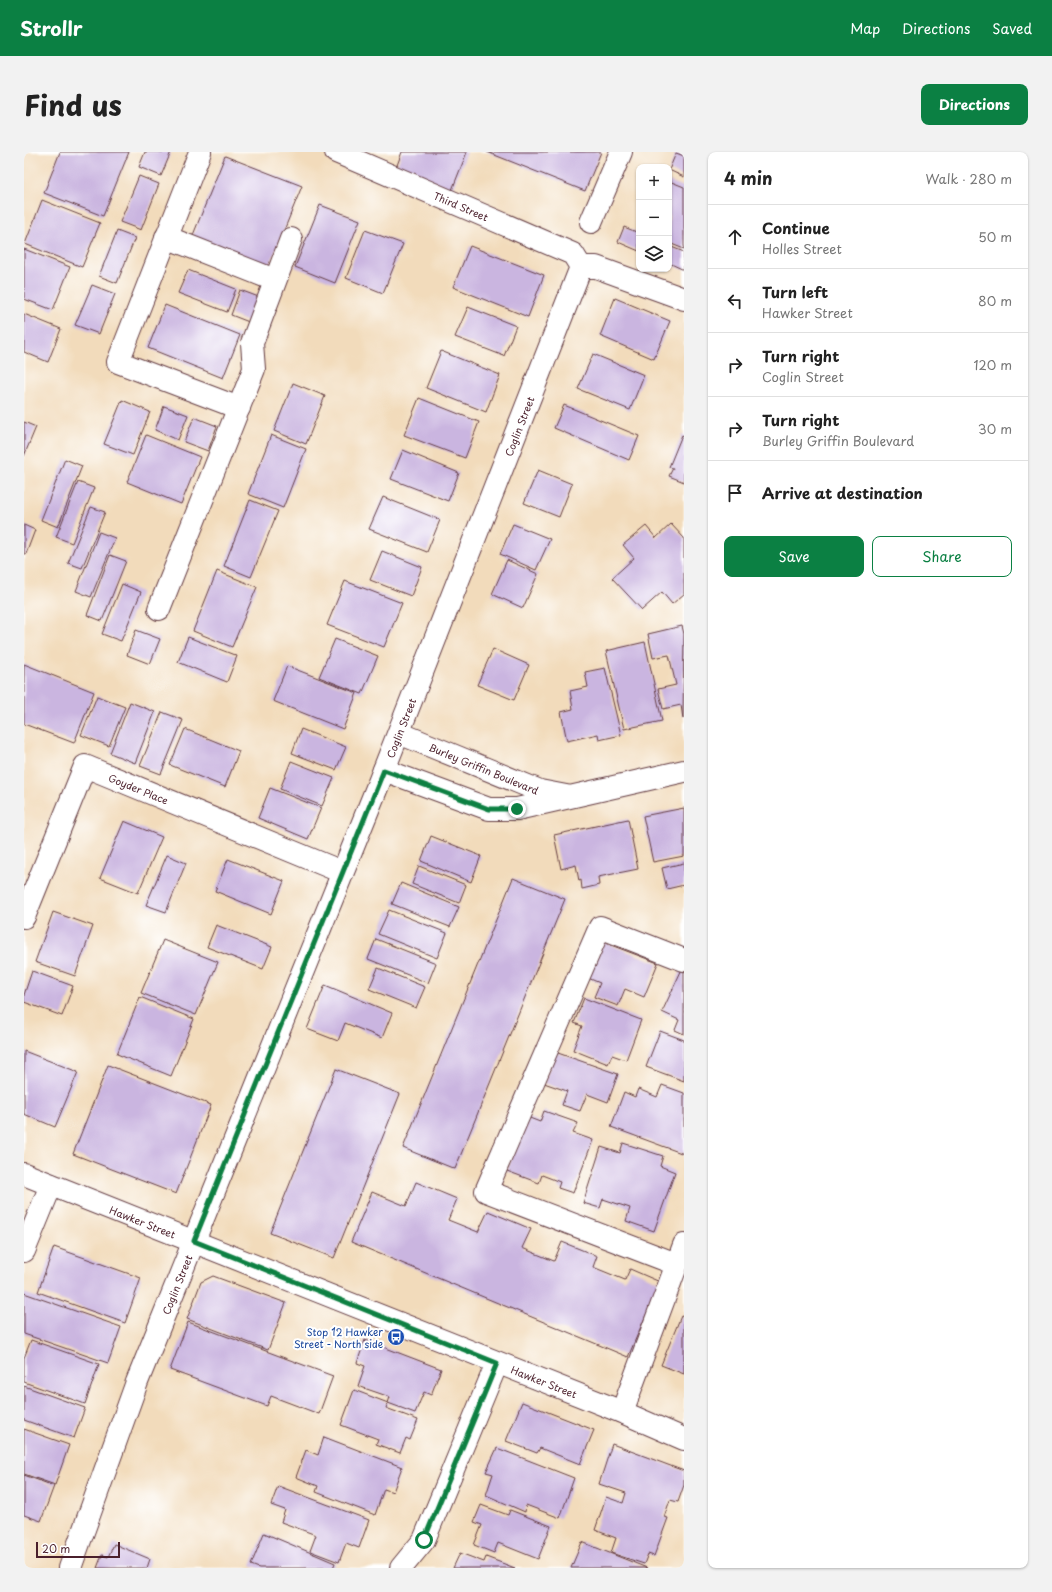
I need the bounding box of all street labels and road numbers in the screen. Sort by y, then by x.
street label: Third Street [431,188,491,224]
street label: Coglin Street [500,394,537,458]
street label: Coglin Street [382,696,419,760]
street label: Burley Griffin Boulevard [427,739,541,797]
street label: Goyder Place [107,769,171,807]
street label: Hawker Street [108,1201,178,1241]
street label: Coglin Street [158,1252,195,1316]
street label: Hawker Street [509,1361,580,1401]

